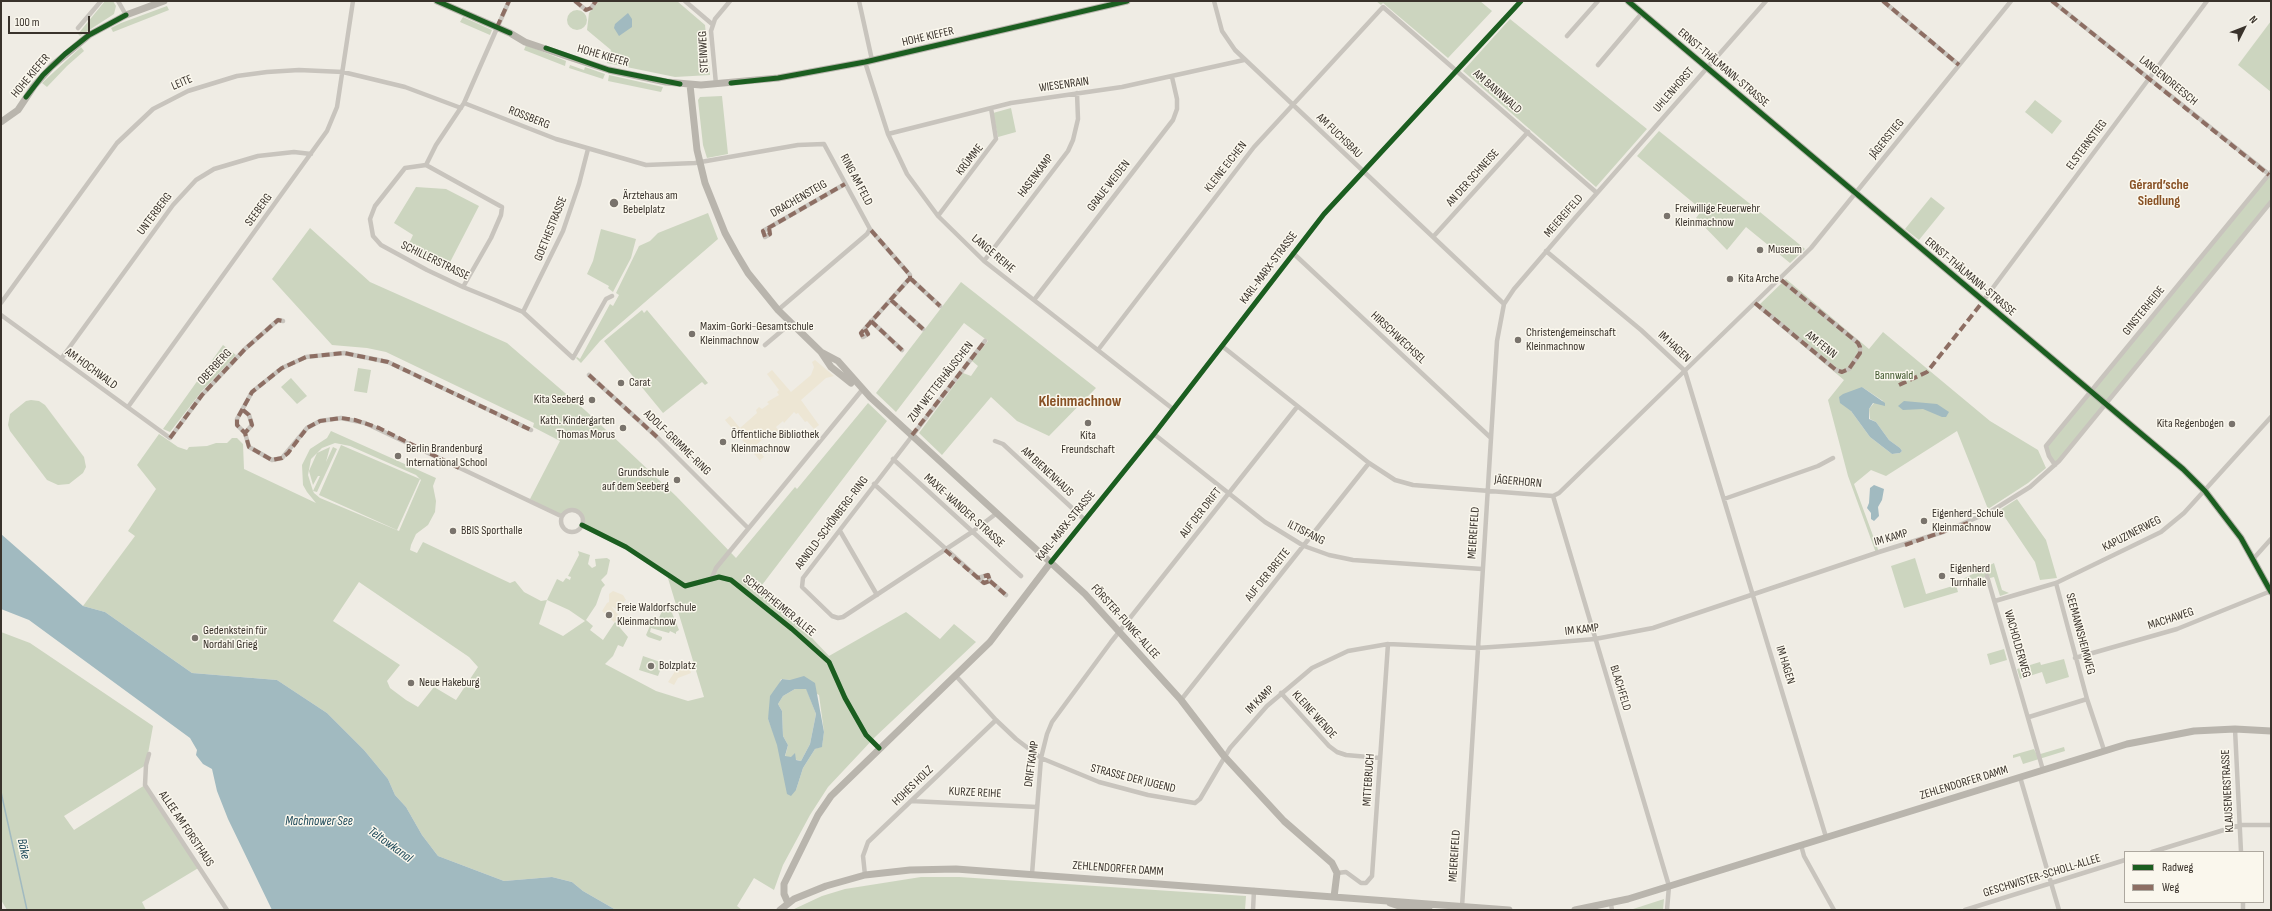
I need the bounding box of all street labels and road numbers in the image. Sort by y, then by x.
street label: HOHE KIEFER [901,24,955,50]
street label: ERNST-THÄLMANN-STRASSE [1674,26,1772,110]
street label: STEINWEG [696,31,712,73]
street label: HOHE KIEFER [576,42,630,70]
street label: HOHE KIEFER [8,51,54,101]
street label: LANGENDREESCH [2136,53,2200,109]
street label: UHLENHORST [1651,65,1697,115]
street label: AM BANNWALD [1470,67,1524,117]
street label: LEITE [169,72,195,94]
street label: WIESENRAIN [1038,74,1090,96]
street label: ROSSBERG [506,104,552,132]
street label: AM FUCHSBAU [1313,111,1365,161]
street label: JÄGERSTIEG [1867,116,1907,162]
street label: ELSTERNSTIEG [2063,117,2111,173]
street label: KLEINE EICHEN [1202,139,1250,195]
street label: KRÜMME [953,141,987,179]
street label: AN DER SCHNEISE [1444,146,1502,210]
street label: RING AM FELD [836,152,876,208]
street label: HASENKAMP [1015,152,1057,200]
street label: GRAUE WEIDEN [1084,157,1134,215]
street label: DRACHENSTEIG [768,177,830,221]
street label: UNTERBERG [134,190,176,238]
street label: SEEBERG [242,191,276,229]
street label: MEIEREIFELD [1541,192,1587,240]
street label: GOETHESTRASSE [532,195,570,263]
street label: KARL-MARX-STRASSE [1237,229,1301,307]
street label: LANGE REIHE [968,232,1018,276]
street label: ERNST-THÄLMANN-STRASSE [1921,235,2019,319]
street label: SCHILLERSTRASSE [398,238,472,284]
street label: GINSTERHEIDE [2120,283,2168,339]
street label: HIRSCHWECHSEL [1367,309,1429,367]
street label: IM HAGEN [1655,328,1693,366]
street label: AM FENN [1802,328,1840,362]
street label: ZUM WETTERHÄUSCHEN [905,339,977,425]
street label: AM HOCHWALD [62,345,120,393]
street label: OBERBERG [195,346,235,388]
street label: ADOLF-GRIMME-RING [640,407,714,479]
street label: AM BIENENHAUS [1018,444,1076,500]
street label: MAXIE-WANDER-STRASSE [921,471,1007,551]
street label: JÄGERHORN [1494,473,1542,491]
street label: ARNOLD-SCHÖNBERG-RING [792,474,872,572]
street label: AUF DER DRIFT [1177,485,1225,541]
street label: KARL-MARX-STRASSE [1033,488,1099,564]
street label: MEIEREIFELD [1465,506,1483,560]
street label: KAPUZINERWEG [2100,513,2164,555]
street label: ILTISFANG [1285,517,1327,549]
street label: IM KAMP [1873,526,1909,550]
street label: AUF DER BREITE [1242,546,1294,604]
street label: SCHOPFHEIMER ALLEE [740,572,818,640]
street label: FÖRSTER-FUNKE-ALLEE [1088,582,1162,662]
street label: SEEMANNSHEIMWEG [2062,592,2098,676]
street label: MACHAWEG [2146,605,2196,633]
street label: WACHOLDERWEG [2000,608,2034,680]
street label: IM KAMP [1564,621,1600,639]
street label: IM HAGEN [1772,644,1798,686]
street label: BLACHFELD [1606,663,1634,713]
street label: IM KAMP [1243,683,1277,717]
street label: KLEINE WENDE [1289,688,1339,742]
street label: DRIFTKAMP [1022,740,1042,788]
street label: KLAUSENERSTRASSE [2219,749,2237,833]
street label: MITTEBRUCH [1360,753,1378,807]
street label: STRASSE DER JUGEND [1089,761,1177,797]
street label: HOHES HOLZ [889,763,937,809]
street label: ZEHLENDORFER DAMM [1918,763,2010,803]
street label: KURZE REIHE [948,784,1002,802]
street label: ALLEE AM FORSTHAUS [155,788,217,870]
street label: MEIEREIFELD [1446,829,1464,883]
street label: GESCHWISTER-SCHOLL-ALLEE [1982,851,2102,901]
street label: ZEHLENDORFER DAMM [1072,859,1164,879]

